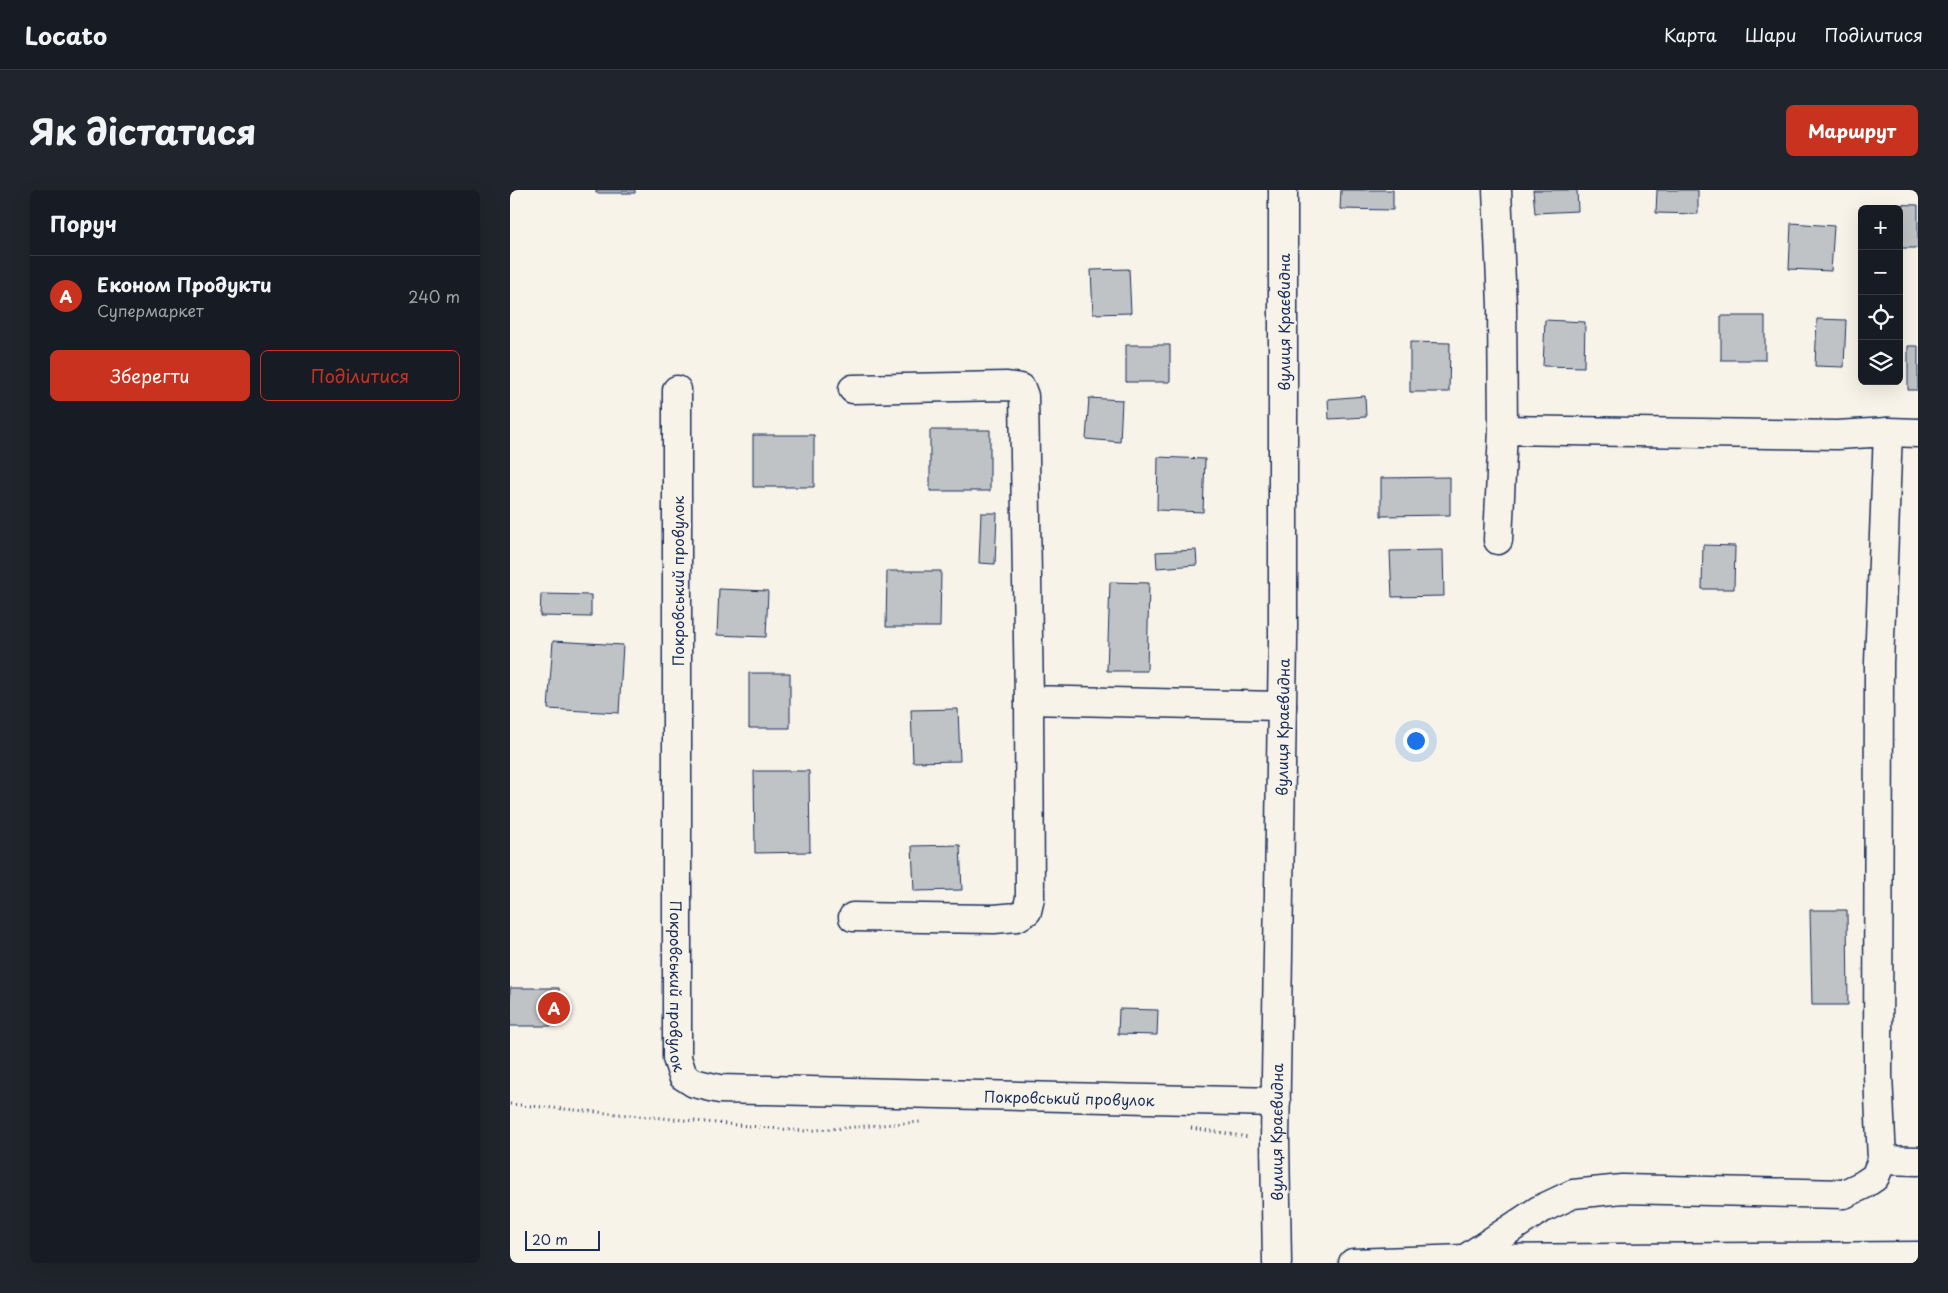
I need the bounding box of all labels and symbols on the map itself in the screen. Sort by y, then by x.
street label: вулиця Краєвидна [1272,253,1295,391]
street label: Покровський провулок [666,496,689,666]
street label: вулиця Краєвидна [1269,658,1294,796]
your location [1403,728,1429,754]
street label: Покровський провулок [665,901,692,1074]
pin: A [538,989,570,1027]
street label: вулиця Краєвидна [1263,1062,1288,1201]
street label: Покровський провулок [984,1084,1155,1111]
scale bar [525,1228,600,1251]

